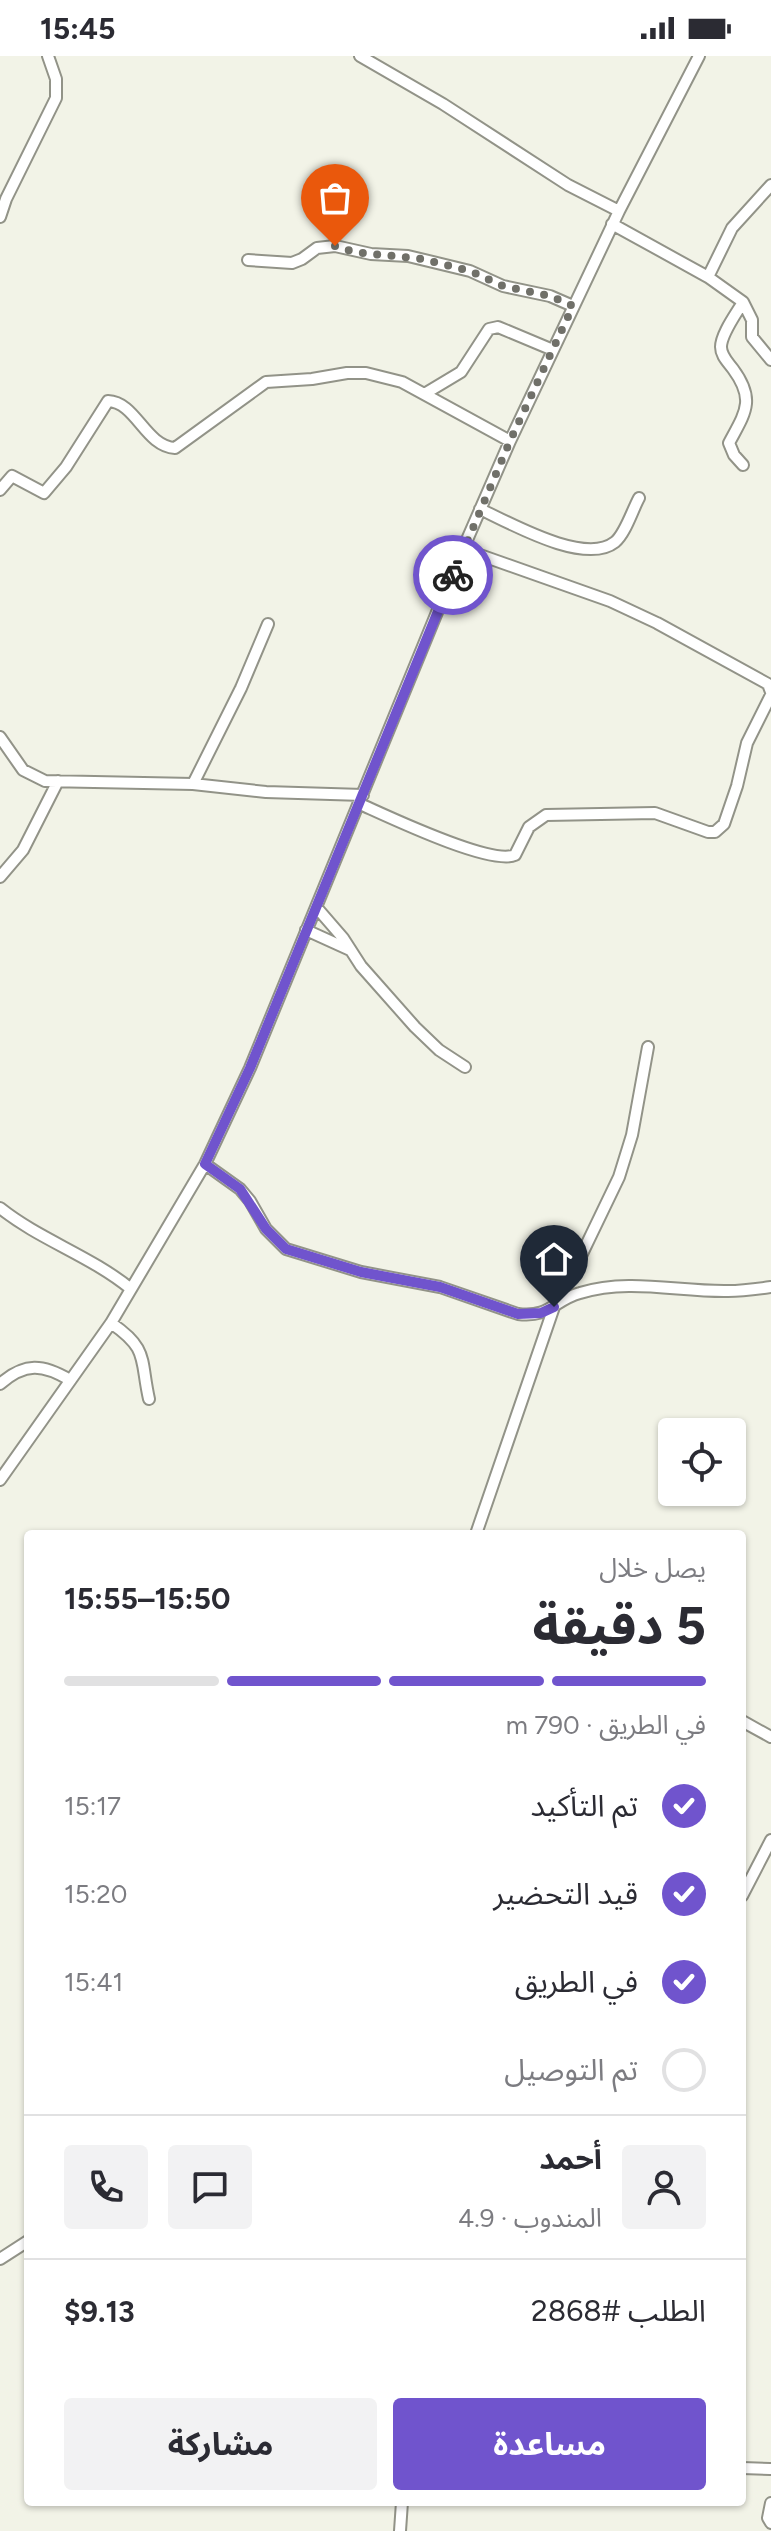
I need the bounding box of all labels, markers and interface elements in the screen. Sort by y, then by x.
text: 15:45 [40,10,116,47]
pin [301,164,369,246]
icon: bag [313,176,357,220]
courier [413,535,493,615]
icon: bike [431,553,475,597]
pin [520,1225,588,1307]
icon: home [532,1237,576,1281]
map controls [658,1418,746,1506]
button: locate [658,1418,746,1506]
text: يصل خلال [599,1552,706,1584]
text: 15:50–15:55 [64,1580,230,1617]
text: 5 دقيقة [533,1595,706,1657]
text: في الطريق · 790 m [506,1709,706,1741]
icon: check [662,1784,706,1828]
text: تم التأكيد [530,1787,638,1824]
text: 15:17 [64,1790,121,1822]
icon: check [662,1872,706,1916]
text: قيد التحضير [493,1875,638,1912]
text: 15:20 [64,1878,127,1910]
icon: check [662,1960,706,2004]
text: في الطريق [515,1963,638,2000]
text: 15:41 [64,1966,123,1998]
text: تم التوصيل [504,2051,638,2088]
text: أحمد [539,2140,602,2177]
button: phone [64,2145,148,2229]
button: chat [168,2145,252,2229]
button: person [622,2145,706,2229]
text: المندوب · 4.9 [458,2202,602,2234]
text: الطلب #2868 [531,2292,706,2329]
text: $9.13 [64,2293,135,2330]
button: مشاركة [64,2398,377,2490]
button: مساعدة [393,2398,706,2490]

